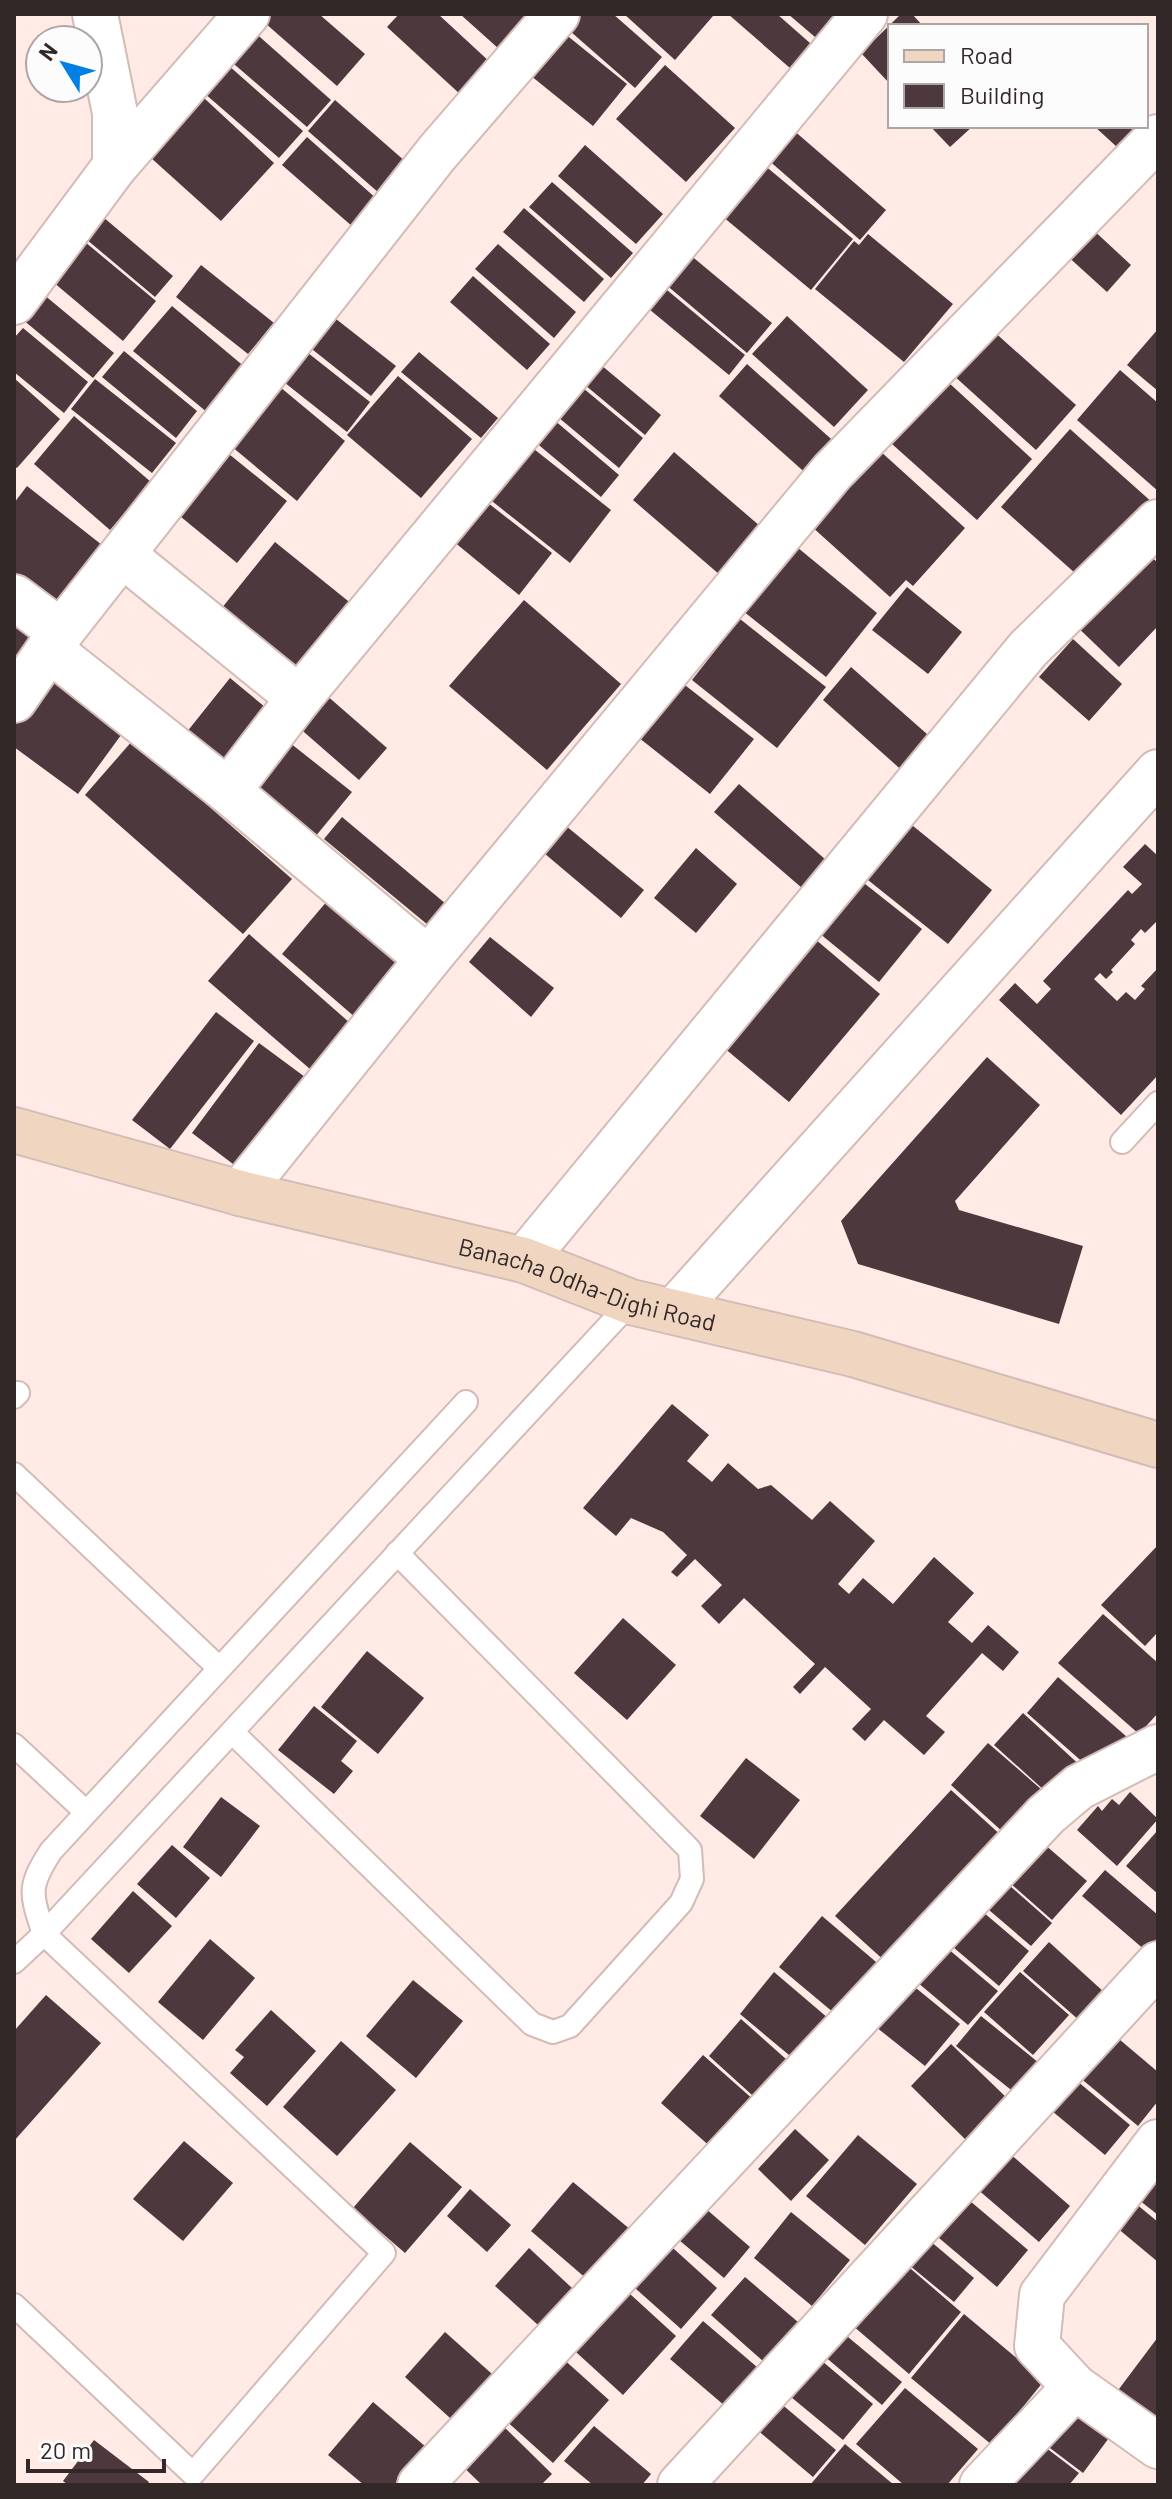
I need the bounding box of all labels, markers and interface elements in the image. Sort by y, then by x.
north arrow [24,24,104,104]
legend [888,24,1148,128]
text: N [32,38,62,65]
text: Road [960,40,1013,69]
text: Building [960,80,1044,109]
street label: Banacha Odha-Dighi Road [456,1231,719,1336]
scale bar [28,2423,164,2473]
text: 20 m [40,2435,91,2464]

